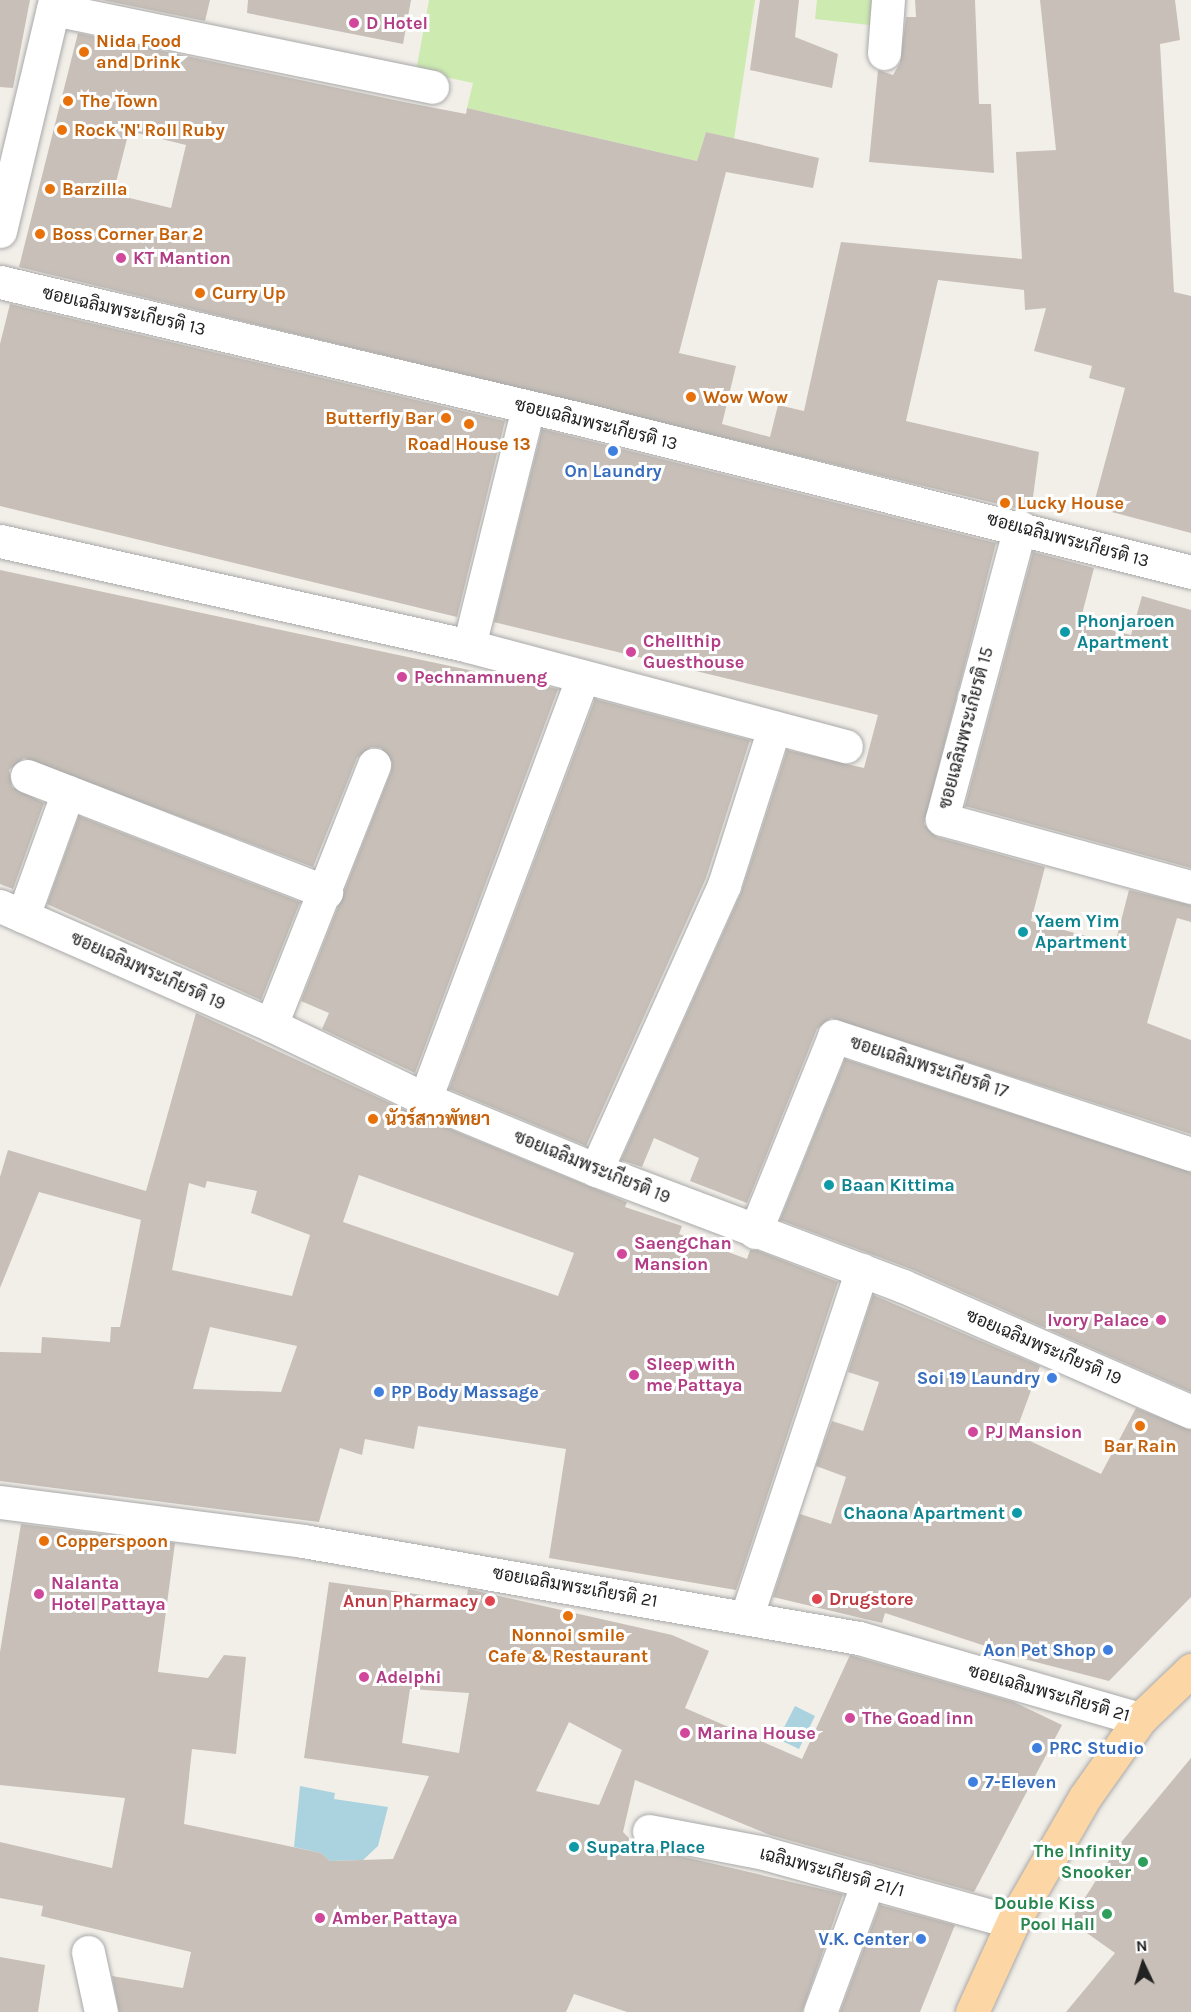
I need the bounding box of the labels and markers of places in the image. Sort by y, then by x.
place label: D Hotel [366,12,428,34]
marker: D Hotel [347,16,361,30]
place label: Nida Food and Drink [96,31,182,74]
marker: Nida Food and Drink [77,45,91,59]
place label: The Town [80,90,158,112]
marker: The Town [61,94,75,108]
place label: Rock 'N' Roll Ruby [74,119,225,141]
marker: Rock 'N' Roll Ruby [55,123,69,137]
place label: Barzilla [62,178,128,200]
marker: Barzilla [43,182,57,196]
place label: Boss Corner Bar 2 [52,223,203,245]
marker: Boss Corner Bar 2 [33,227,47,241]
place label: KT Mantion [133,247,231,269]
marker: KT Mantion [114,251,128,265]
place label: Curry Up [212,282,286,304]
marker: Curry Up [193,286,207,300]
place label: Wow Wow [703,386,788,408]
marker: Wow Wow [684,390,698,404]
place label: Butterfly Bar [325,407,434,429]
marker: Butterfly Bar [439,411,453,425]
marker: Road House 13 [462,417,476,431]
place label: Road House 13 [407,433,531,455]
marker: On Laundry [606,444,620,458]
place label: On Laundry [564,460,662,482]
place label: Lucky House [1017,492,1124,514]
marker: Lucky House [998,496,1012,510]
place label: Phonjaroen Apartment [1077,611,1175,654]
marker: Phonjaroen Apartment [1058,625,1072,639]
place label: Chellthip Guesthouse [643,631,744,674]
marker: Chellthip Guesthouse [624,645,638,659]
place label: Pechnamnueng [414,666,547,688]
marker: Pechnamnueng [395,670,409,684]
place label: Yaem Yim Apartment [1035,911,1127,954]
marker: Yaem Yim Apartment [1016,925,1030,939]
place label: นัวร์สาวพัทยา [385,1108,490,1130]
marker: นัวร์สาวพัทยา [366,1112,380,1126]
place label: Baan Kittima [841,1174,955,1196]
marker: Baan Kittima [822,1178,836,1192]
place label: SaengChan Mansion [634,1233,732,1276]
marker: SaengChan Mansion [615,1247,629,1261]
place label: Ivory Palace [1047,1309,1149,1331]
marker: Ivory Palace [1154,1313,1168,1327]
place label: Sleep with me Pattaya [646,1354,742,1396]
place label: Soi 19 Laundry [917,1367,1040,1389]
marker: Sleep with me Pattaya [627,1368,641,1382]
marker: Soi 19 Laundry [1045,1371,1059,1385]
place label: PP Body Massage [391,1381,539,1403]
marker: PP Body Massage [372,1385,386,1399]
marker: Bar Rain [1133,1419,1147,1433]
place label: PJ Mansion [985,1421,1082,1443]
marker: PJ Mansion [966,1425,980,1439]
place label: Bar Rain [1103,1435,1177,1457]
place label: Chaona Apartment [843,1502,1005,1524]
marker: Chaona Apartment [1010,1506,1024,1520]
place label: Copperspoon [56,1530,168,1552]
marker: Copperspoon [37,1534,51,1548]
place label: Nalanta Hotel Pattaya [51,1573,166,1616]
marker: Nalanta Hotel Pattaya [32,1587,46,1601]
place label: Drugstore [829,1588,914,1610]
place label: Anun Pharmacy [343,1590,478,1612]
marker: Drugstore [810,1592,824,1606]
marker: Anun Pharmacy [483,1594,497,1608]
marker: Nonnoi smile Cafe & Restaurant [561,1609,575,1623]
place label: Nonnoi smile Cafe & Restaurant [488,1625,648,1668]
place label: Aon Pet Shop [983,1639,1096,1661]
marker: Aon Pet Shop [1101,1643,1115,1657]
place label: Adelphi [376,1666,441,1688]
marker: Adelphi [357,1670,371,1684]
place label: The Goad inn [862,1707,974,1729]
marker: The Goad inn [843,1711,857,1725]
place label: Marina House [697,1722,816,1744]
marker: Marina House [678,1726,692,1740]
place label: PRC Studio [1049,1737,1144,1759]
marker: PRC Studio [1030,1741,1044,1755]
place label: 7-Eleven [985,1771,1056,1793]
marker: 7-Eleven [966,1775,980,1789]
place label: Supatra Place [586,1836,705,1858]
marker: Supatra Place [567,1840,581,1854]
place label: The Infinity Snooker [1034,1841,1131,1884]
marker: The Infinity Snooker [1136,1855,1150,1869]
place label: Double Kiss Pool Hall [994,1893,1095,1936]
place label: Amber Pattaya [332,1907,458,1929]
marker: Double Kiss Pool Hall [1100,1907,1114,1921]
marker: Amber Pattaya [313,1911,327,1925]
place label: V.K. Center [818,1928,909,1950]
marker: V.K. Center [914,1932,928,1946]

